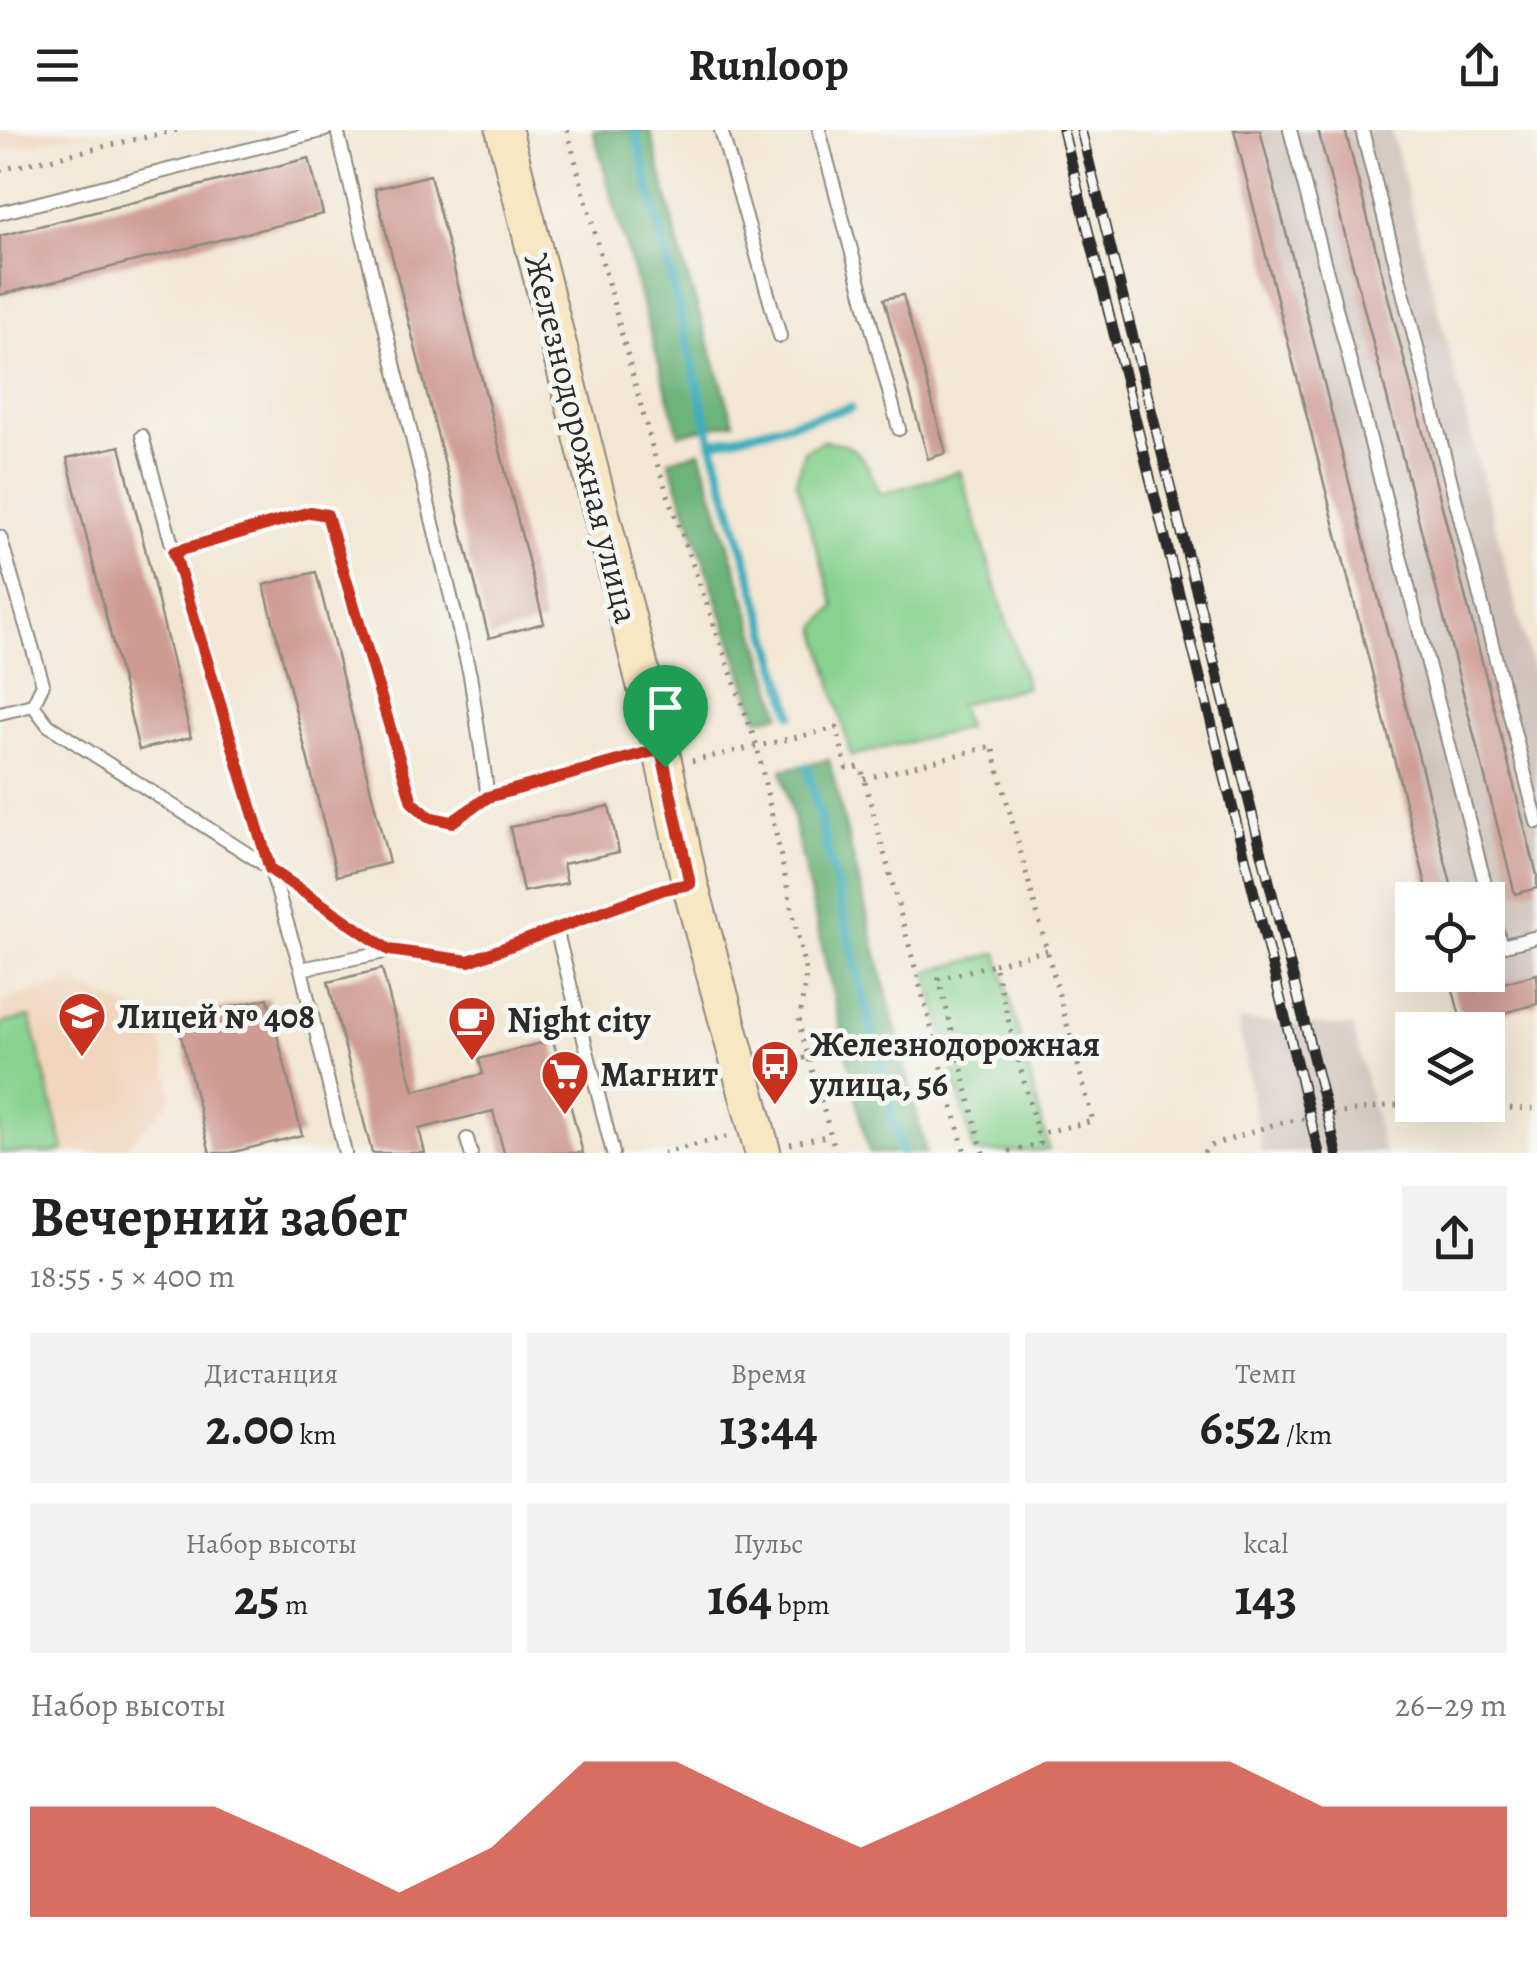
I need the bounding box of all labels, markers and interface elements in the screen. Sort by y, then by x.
text: Runloop [688,34,849,96]
icon: menu [30,38,85,93]
icon: share [1452,38,1507,93]
street label: Железнодорожная улица [513,248,651,628]
pin [623,665,708,768]
icon: arrive [638,680,693,735]
map controls [1395,882,1505,1122]
button: locate [1395,882,1505,992]
school or university icon: Лицей № 408 [56,990,108,1058]
place label: Лицей № 408 [117,992,315,1040]
cafe icon: Night city [446,994,498,1062]
place label: Night city [507,996,651,1044]
button: layers [1395,1012,1505,1122]
place label: Железнодорожная улица, 56 [809,1020,1100,1108]
bus stop icon: Железнодорожная улица, 56 [749,1038,801,1106]
supermarket icon: Магнит [539,1048,591,1116]
place label: Магнит [600,1050,718,1098]
text: Вечерний забег [30,1179,408,1254]
button: share [1402,1186,1507,1291]
text: 18:55 · 5 × 400 m [30,1254,235,1298]
text: Дистанция [204,1355,338,1393]
text: Время [730,1355,807,1393]
text: Темп [1235,1355,1296,1393]
text: 2.00 [206,1393,294,1461]
text: 13:44 [719,1393,818,1461]
text: 6:52 [1199,1393,1280,1461]
text: km [294,1416,337,1454]
text: /km [1280,1416,1332,1454]
text: Набор высоты [185,1525,357,1563]
text: Пульс [733,1525,804,1563]
text: kcal [1243,1525,1288,1563]
text: 25 [234,1563,279,1631]
text: 164 [707,1563,772,1631]
text: 143 [1234,1563,1297,1631]
text: m [279,1586,308,1624]
text: bpm [772,1586,830,1624]
text: Набор высоты [30,1683,226,1727]
text: 26–29 m [1395,1683,1507,1727]

